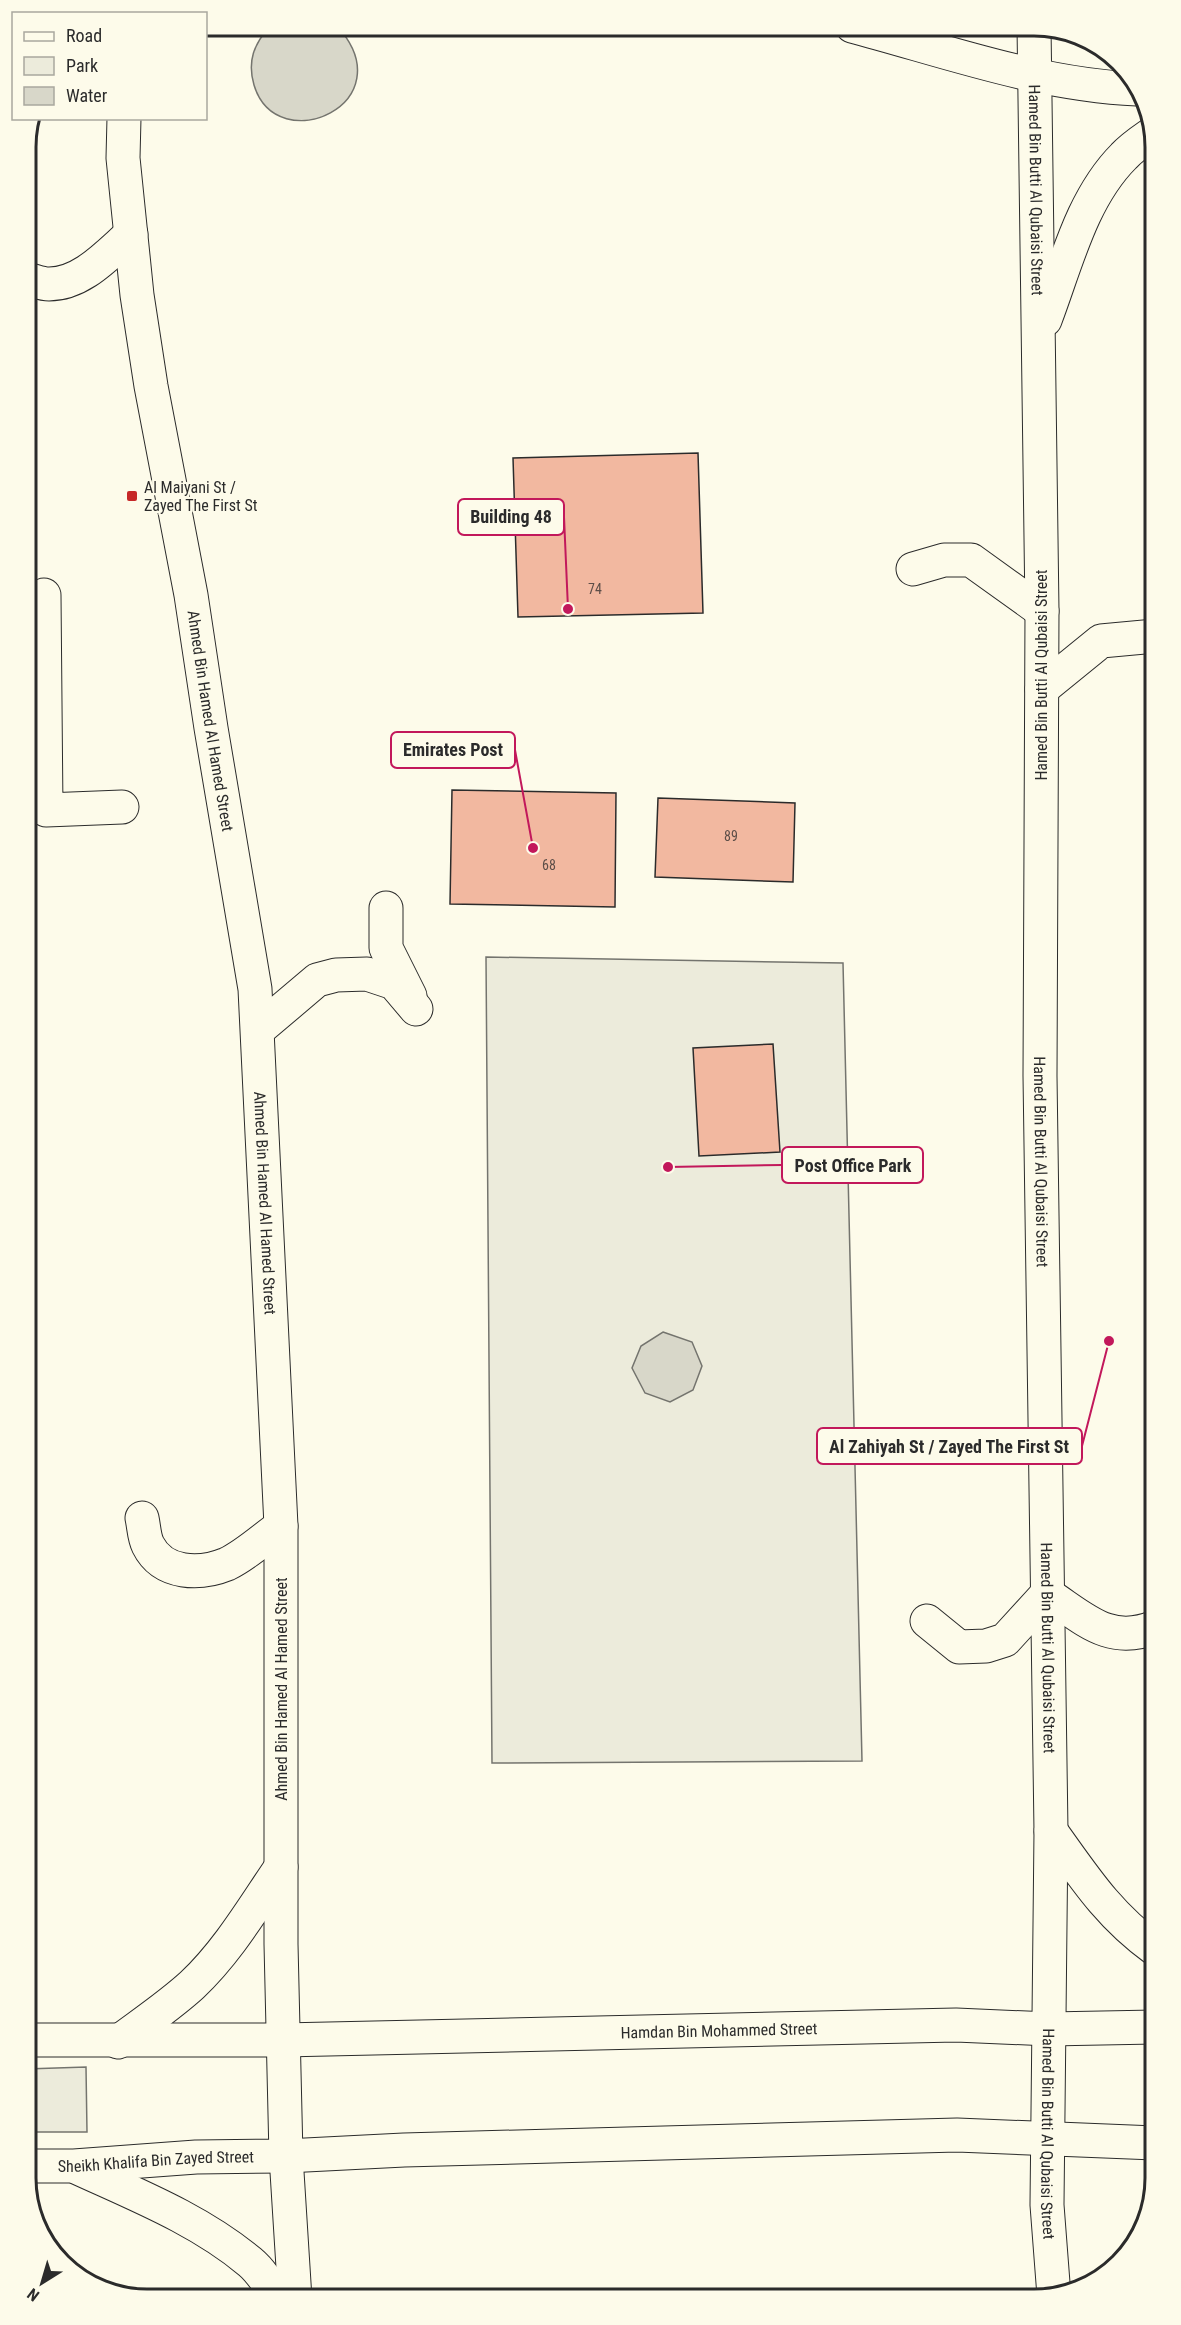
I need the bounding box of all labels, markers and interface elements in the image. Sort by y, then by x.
legend [12,12,207,120]
text: Road [66,25,102,46]
text: Park [66,55,98,76]
street label: Hamed Bin Butti Al Qubaisi Street [1025,84,1047,296]
text: Water [66,85,108,106]
place label: Al Maiyani St / Zayed The First St [144,478,258,515]
marker: Al Maiyani St / Zayed The First St [125,489,139,503]
callout: Building 48 [458,499,564,535]
text: Building 48 [470,506,552,527]
street label: Hamed Bin Butti Al Qubaisi Street [1032,569,1051,781]
house number: 74 [588,581,602,597]
street label: Ahmed Bin Hamed Al Hamed Street [184,609,238,833]
callout: Emirates Post [391,732,515,768]
text: Emirates Post [403,739,504,760]
house number: 89 [724,828,738,844]
house number: 68 [542,857,556,873]
street label: Hamed Bin Butti Al Qubaisi Street [1030,1056,1052,1268]
street label: Ahmed Bin Hamed Al Hamed Street [250,1091,280,1315]
callout: Post Office Park [782,1147,923,1183]
text: Post Office Park [795,1155,912,1176]
callout: Al Zahiyah St / Zayed The First St [817,1428,1082,1464]
text: Al Zahiyah St / Zayed The First St [829,1436,1070,1457]
street label: Hamed Bin Butti Al Qubaisi Street [1037,1542,1059,1754]
street label: Ahmed Bin Hamed Al Hamed Street [272,1577,291,1801]
street label: Hamdan Bin Mohammed Street [620,2019,818,2042]
street label: Hamed Bin Butti Al Qubaisi Street [1037,2028,1059,2240]
street label: Sheikh Khalifa Bin Zayed Street [58,2147,254,2176]
north arrow [12,2253,72,2313]
text: N [24,2284,43,2305]

